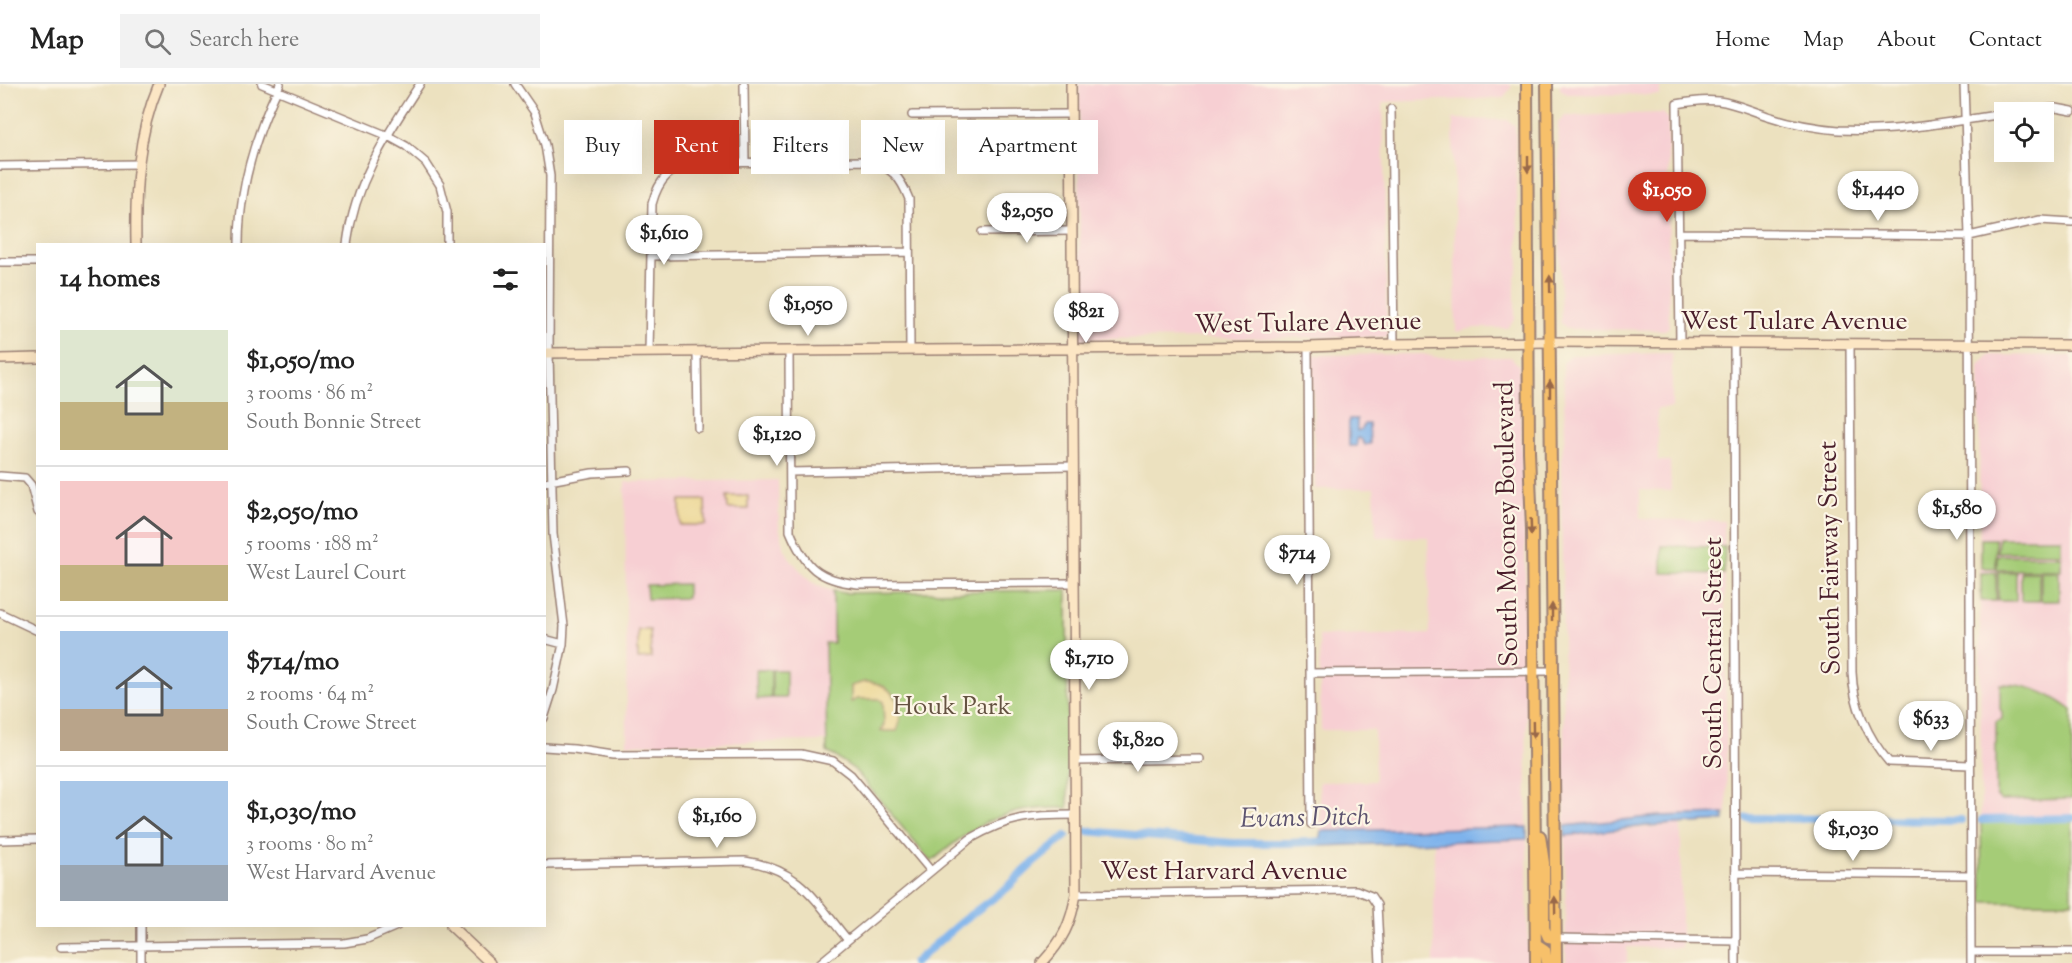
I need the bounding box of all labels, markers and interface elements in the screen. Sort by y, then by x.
search box [120,14,540,68]
text: Map [30,21,84,61]
icon: search [141,25,174,58]
text: Search here [189,25,299,57]
text: Home [1715,26,1770,56]
text: Map [1803,26,1844,56]
text: About [1877,26,1936,56]
text: Contact [1969,26,2042,56]
map controls [1994,102,2054,162]
button: locate [1994,102,2054,162]
chip: Buy [564,120,642,174]
chip: Rent [654,120,739,174]
chip: Filters [751,120,849,174]
chip: New [861,120,945,174]
chip: Apartment [957,120,1098,174]
one-way arrow [1523,155,1533,174]
pin: $1,440 [1829,171,1927,222]
pin: $1,050 [1618,172,1716,223]
text: $1,440 [1851,176,1905,205]
text: $1,050 [1642,177,1692,206]
pin: $2,050 [978,193,1076,244]
text: $2,050 [1001,198,1053,227]
pin: $1,610 [615,215,713,266]
text: $1,610 [640,220,688,249]
text: 14 homes [60,261,160,298]
icon: filters [489,263,522,296]
one-way arrow [1545,274,1554,293]
pin: $1,050 [759,286,857,337]
text: $1,050 [783,291,833,320]
pin: $821 [1050,293,1122,344]
text: $821 [1068,298,1104,327]
street label: West Tulare Avenue [1194,304,1422,344]
street label: West Tulare Avenue [1680,304,1908,341]
text: $1,050/mo [246,343,355,380]
icon: home [108,354,180,426]
one-way arrow [1546,379,1555,398]
text: 3 rooms · 86 m² [246,380,373,409]
street label: South Mooney Boulevard [1487,381,1529,667]
text: South Bonnie Street [246,409,421,438]
pin: $1,120 [728,416,826,467]
text: $1,120 [752,421,802,450]
street label: South Fairway Street [1810,441,1852,675]
pin: $1,580 [1908,490,2006,541]
text: $2,050/mo [246,494,358,531]
text: $1,580 [1932,495,1982,524]
icon: home [108,505,180,577]
one-way arrow [1527,518,1536,537]
text: 5 rooms · 188 m² [246,531,379,560]
pin: $714 [1261,535,1333,586]
street label: South Central Street [1696,537,1733,769]
text: $714 [1278,540,1316,569]
text: West Laurel Court [246,560,406,589]
one-way arrow [1547,603,1557,622]
pin: $1,710 [1040,640,1138,691]
text: $714/mo [246,644,339,681]
text: $1,710 [1064,645,1114,674]
icon: home [108,655,180,727]
text: 2 rooms · 64 m² [246,681,374,710]
park label: Houk Park [892,689,1012,726]
pin: $633 [1895,701,1967,752]
text: $633 [1913,706,1949,735]
text: South Crowe Street [246,710,417,739]
one-way arrow [1529,720,1538,739]
pin: $1,820 [1089,722,1187,773]
text: $1,820 [1112,727,1164,756]
text: $1,030/mo [246,794,356,831]
pin: $1,160 [668,798,766,849]
water label: Evans Ditch [1240,798,1370,840]
text: $1,160 [692,803,742,832]
icon: home [108,805,180,877]
pin: $1,030 [1804,811,1902,862]
text: $1,030 [1828,816,1878,845]
text: 3 rooms · 80 m² [246,831,374,860]
street label: West Harvard Avenue [1100,854,1348,891]
text: West Harvard Avenue [246,860,436,889]
one-way arrow [1550,895,1560,914]

